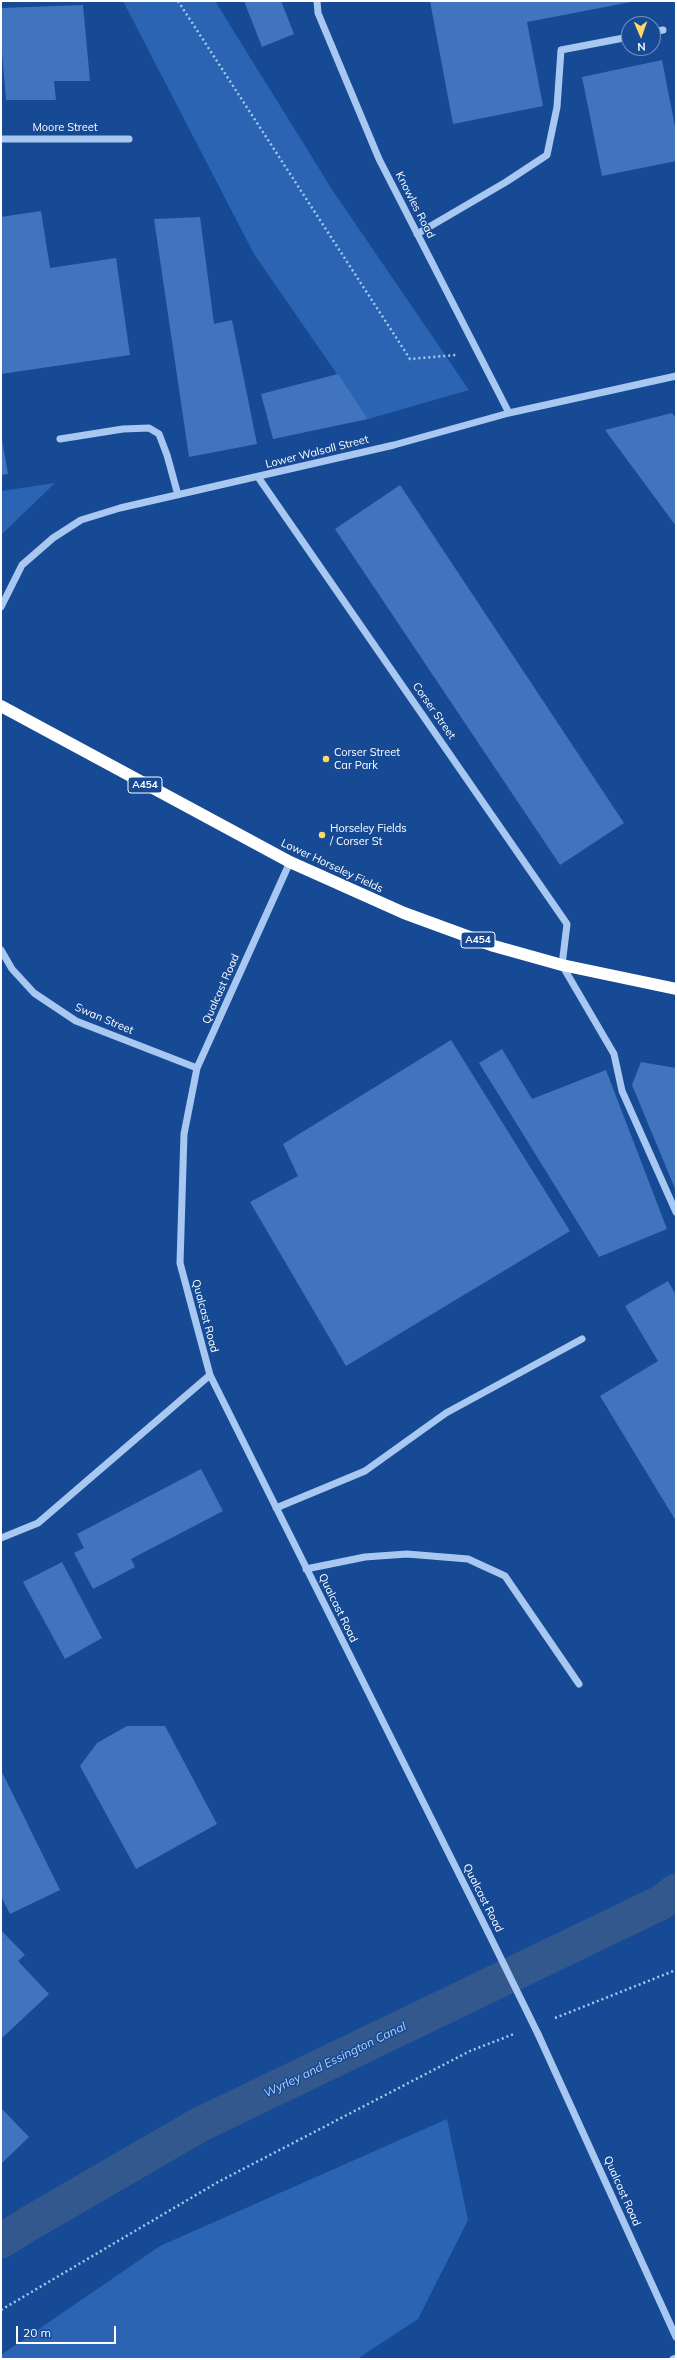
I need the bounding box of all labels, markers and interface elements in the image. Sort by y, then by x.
north arrow [621,16,661,56]
text: N [637,40,646,54]
street label: Moore Street [32,121,98,135]
street label: Knowles Road [393,169,437,241]
street label: Lower Walsall Street [264,433,370,471]
street label: Corser Street [410,680,458,742]
place label: Corser Street Car Park [334,746,400,772]
marker: Corser Street Car Park [321,754,331,764]
road number: A454 [128,777,162,793]
place label: Horseley Fields / Corser St [330,822,407,848]
marker: Horseley Fields / Corser St [317,830,327,840]
street label: Lower Horseley Fields [279,837,385,895]
road number: A454 [461,932,495,948]
street label: Qualcast Road [200,952,242,1026]
street label: Swan Street [73,1001,135,1037]
street label: Qualcast Road [189,1278,221,1354]
street label: Qualcast Road [316,1571,360,1645]
street label: Qualcast Road [460,1862,506,1934]
water label: Wyrley and Essington Canal [261,2019,409,2101]
street label: Qualcast Road [601,2154,643,2228]
scale bar [18,2318,118,2344]
text: 20 m [23,2325,51,2340]

